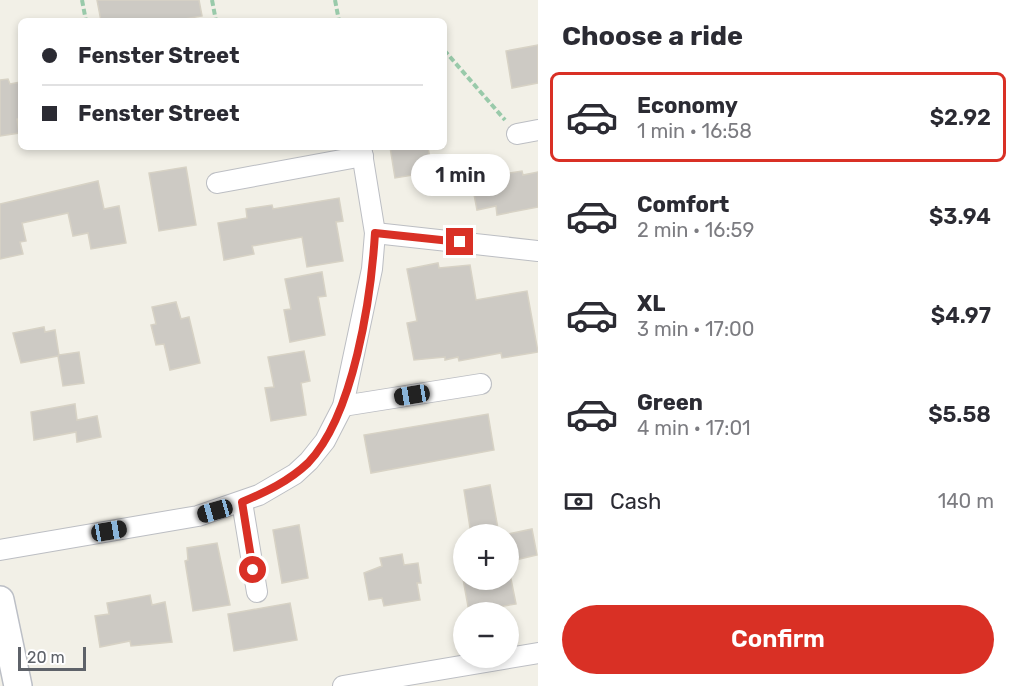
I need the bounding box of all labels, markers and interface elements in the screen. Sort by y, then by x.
text: Choose a ride [562,20,743,52]
text: Fenster Street [78,42,239,69]
icon: car [565,90,619,144]
text: Economy [637,92,738,119]
text: Fenster Street [78,100,239,127]
text: $2.92 [930,104,991,131]
text: 1 min · 16:58 [637,119,752,143]
callout: 1 min [410,155,510,197]
text: 1 min [435,163,486,187]
icon: car [565,189,619,243]
text: Comfort [637,191,729,218]
text: $3.94 [929,203,991,230]
text: 2 min · 16:59 [637,218,754,242]
route end [446,228,473,255]
icon: car [565,288,619,342]
text: XL [637,290,665,317]
text: $4.97 [931,302,991,329]
text: 3 min · 17:00 [637,317,754,341]
car [393,383,431,407]
icon: car [565,387,619,441]
text: Green [637,389,703,416]
text: $5.58 [928,401,991,428]
text: 4 min · 17:01 [637,416,751,440]
icon: cash [562,485,595,518]
text: Cash [610,488,661,515]
text: 140 m [938,489,994,513]
car [195,497,235,525]
car [90,519,128,543]
map controls [453,524,519,668]
button: + [453,524,519,590]
route start [239,556,266,583]
button: − [453,602,519,668]
button: Confirm [562,605,994,674]
scale bar [18,644,86,672]
text: 20 m [27,648,65,667]

